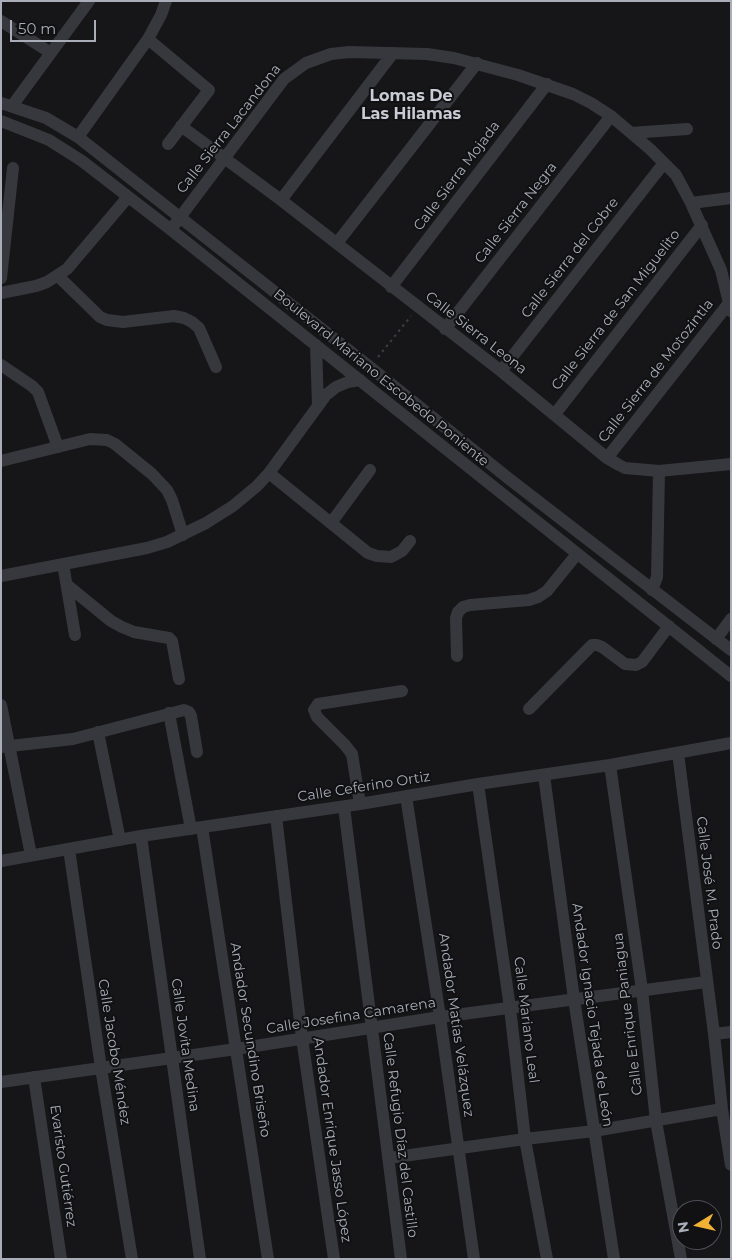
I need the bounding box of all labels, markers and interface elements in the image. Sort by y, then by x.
scale bar [12,10,99,42]
text: 50 m [18,19,56,38]
street label: Calle Sierra Lacandona [173,61,285,197]
district label: Lomas De Las Hilamas [361,86,461,124]
street label: Calle Sierra Mojada [410,118,504,234]
street label: Calle Sierra Negra [471,159,561,267]
street label: Calle Sierra del Cobre [518,194,622,322]
street label: Calle Sierra de San Miguelito [548,226,684,394]
street label: Boulevard Mariano Escobedo Poniente [270,286,492,470]
street label: Calle Sierra Leona [422,288,530,378]
street label: Calle Sierra de Motozintla [595,296,717,446]
street label: Calle Ceferino Ortiz [296,768,432,806]
street label: Calle José M. Prado [693,816,725,950]
street label: Andador Ignacio Tejada de León [568,902,616,1128]
street label: Andador Matías Velázquez [435,932,477,1118]
street label: Calle Enrique Paniagua [610,932,646,1096]
street label: Andador Secundino Briseño [226,941,274,1139]
street label: Calle Mariano Leal [510,956,542,1084]
street label: Calle Jovita Medina [167,977,203,1113]
street label: Calle Jacobo Méndez [94,978,134,1126]
street label: Calle Josefina Camarena [265,994,437,1038]
street label: Calle Refugio Díaz del Castillo [379,1031,421,1239]
street label: Andador Enrique Jasso López [309,1036,355,1244]
street label: Evaristo Gutiérrez [46,1104,80,1228]
north arrow [672,1200,722,1250]
text: N [673,1220,693,1234]

